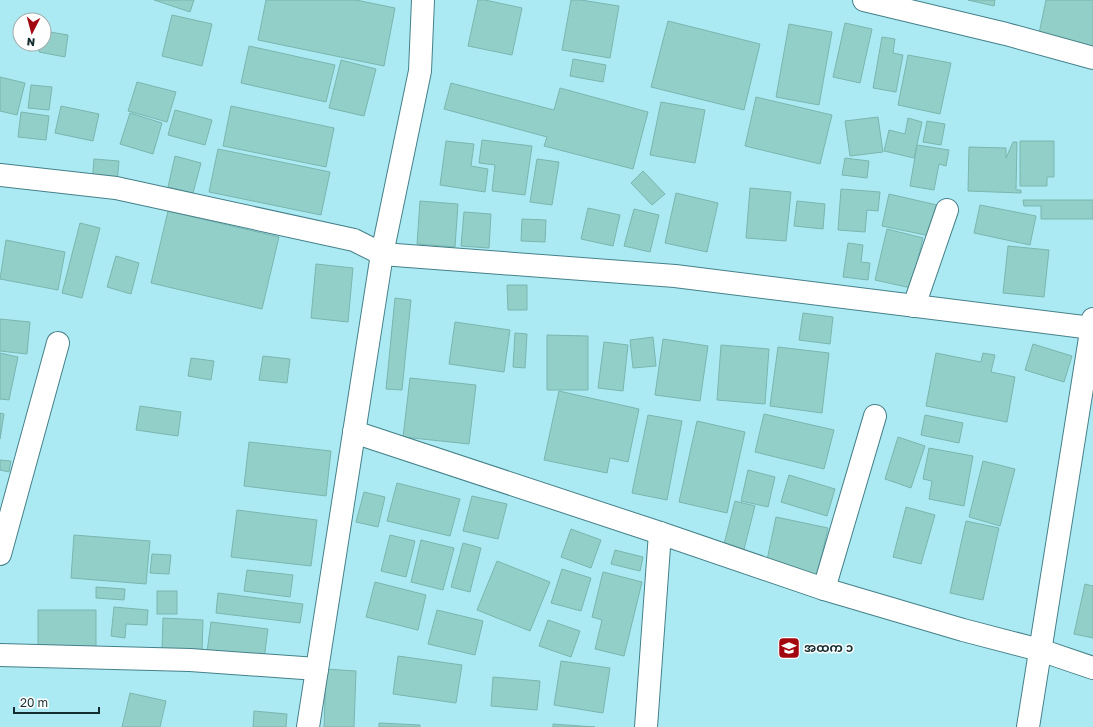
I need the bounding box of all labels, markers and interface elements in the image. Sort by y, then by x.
north arrow [12,12,52,52]
text: N [26,36,36,49]
school or university icon: အထက ၁ [776,635,802,661]
place label: အထက ၁ [804,640,853,655]
scale bar [14,689,99,715]
text: 20 m [20,695,48,710]

